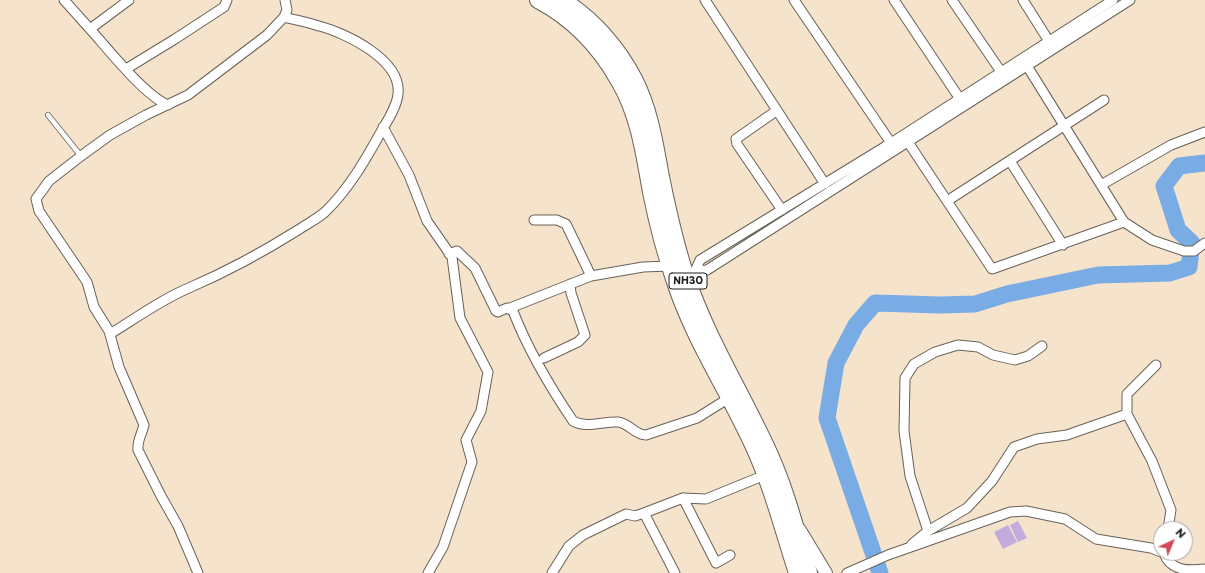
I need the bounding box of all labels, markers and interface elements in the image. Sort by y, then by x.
road number: NH30 [669,273,707,289]
north arrow [1153,521,1193,561]
text: N [1172,524,1190,542]

